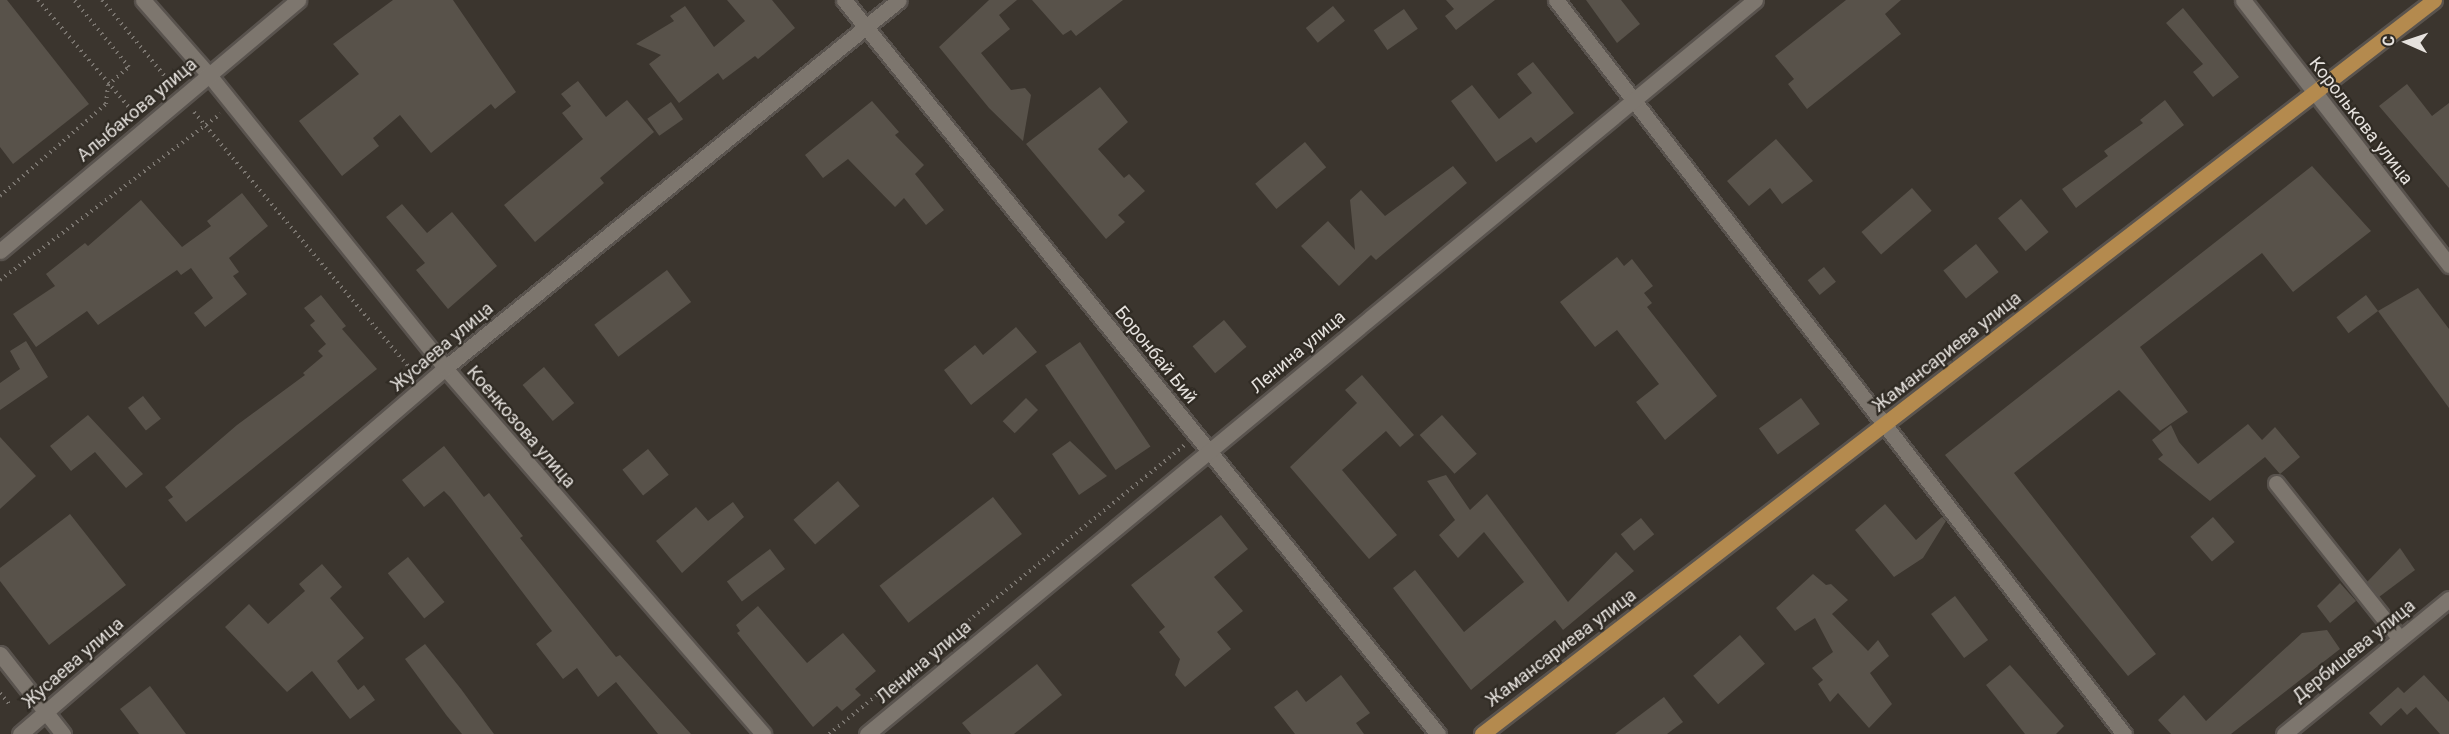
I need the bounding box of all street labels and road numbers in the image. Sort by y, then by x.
street label: Королькова улица [2305,53,2417,189]
street label: Алыбакова улица [73,54,201,166]
street label: Жамансариева улица [1868,287,2026,417]
street label: Жусаева улица [386,298,498,396]
street label: Боронбай Бий [1110,302,1202,408]
street label: Ленина улица [1246,306,1350,398]
street label: Коенкозова улица [462,362,580,492]
street label: Жамансариева улица [1481,584,1641,712]
street label: Дербишева улица [2288,595,2420,707]
street label: Жусаева улица [18,613,128,713]
street label: Ленина улица [872,616,976,708]

